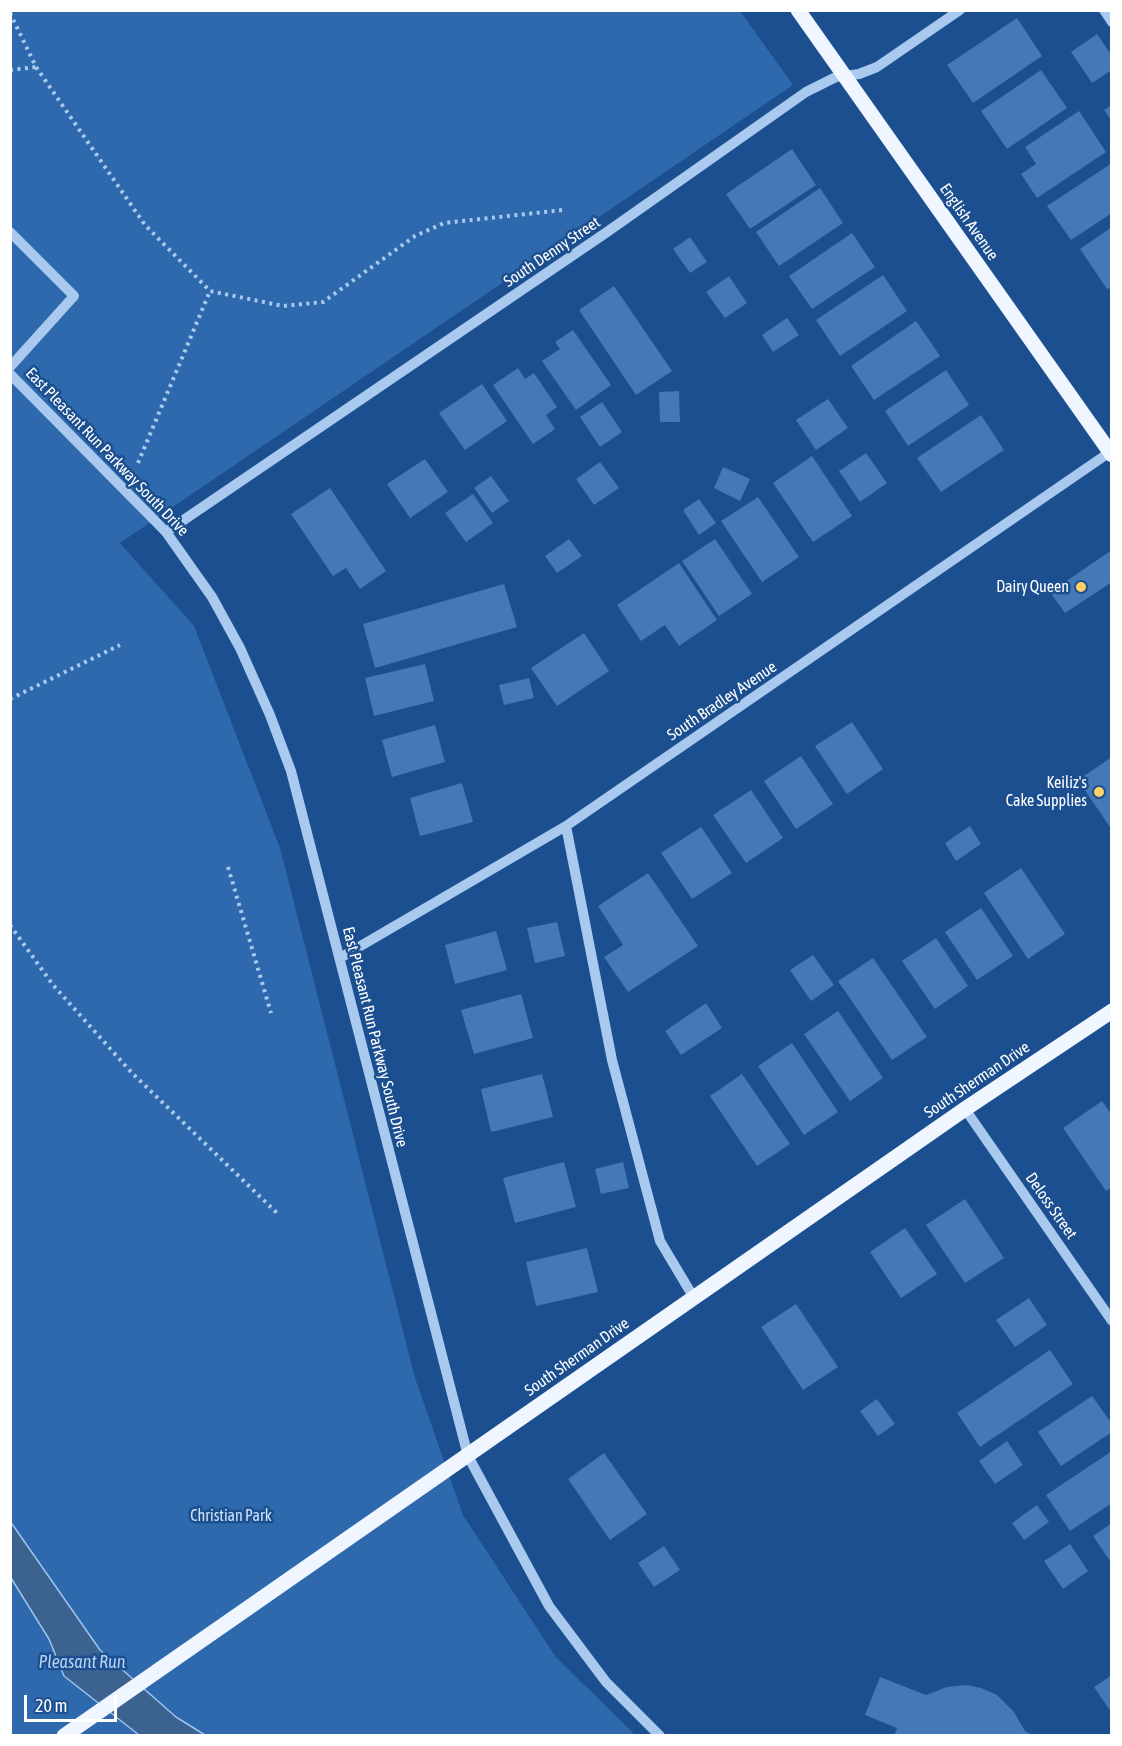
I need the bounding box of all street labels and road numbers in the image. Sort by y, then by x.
street label: English Avenue [936,180,1002,264]
street label: South Denny Street [500,213,604,291]
street label: East Pleasant Run Parkway South Drive [21,364,193,540]
street label: South Bradley Avenue [664,657,780,745]
street label: East Pleasant Run Parkway South Drive [338,925,412,1149]
street label: South Sherman Drive [921,1038,1033,1122]
street label: Deloss Street [1021,1169,1081,1243]
street label: South Sherman Drive [521,1314,633,1400]

